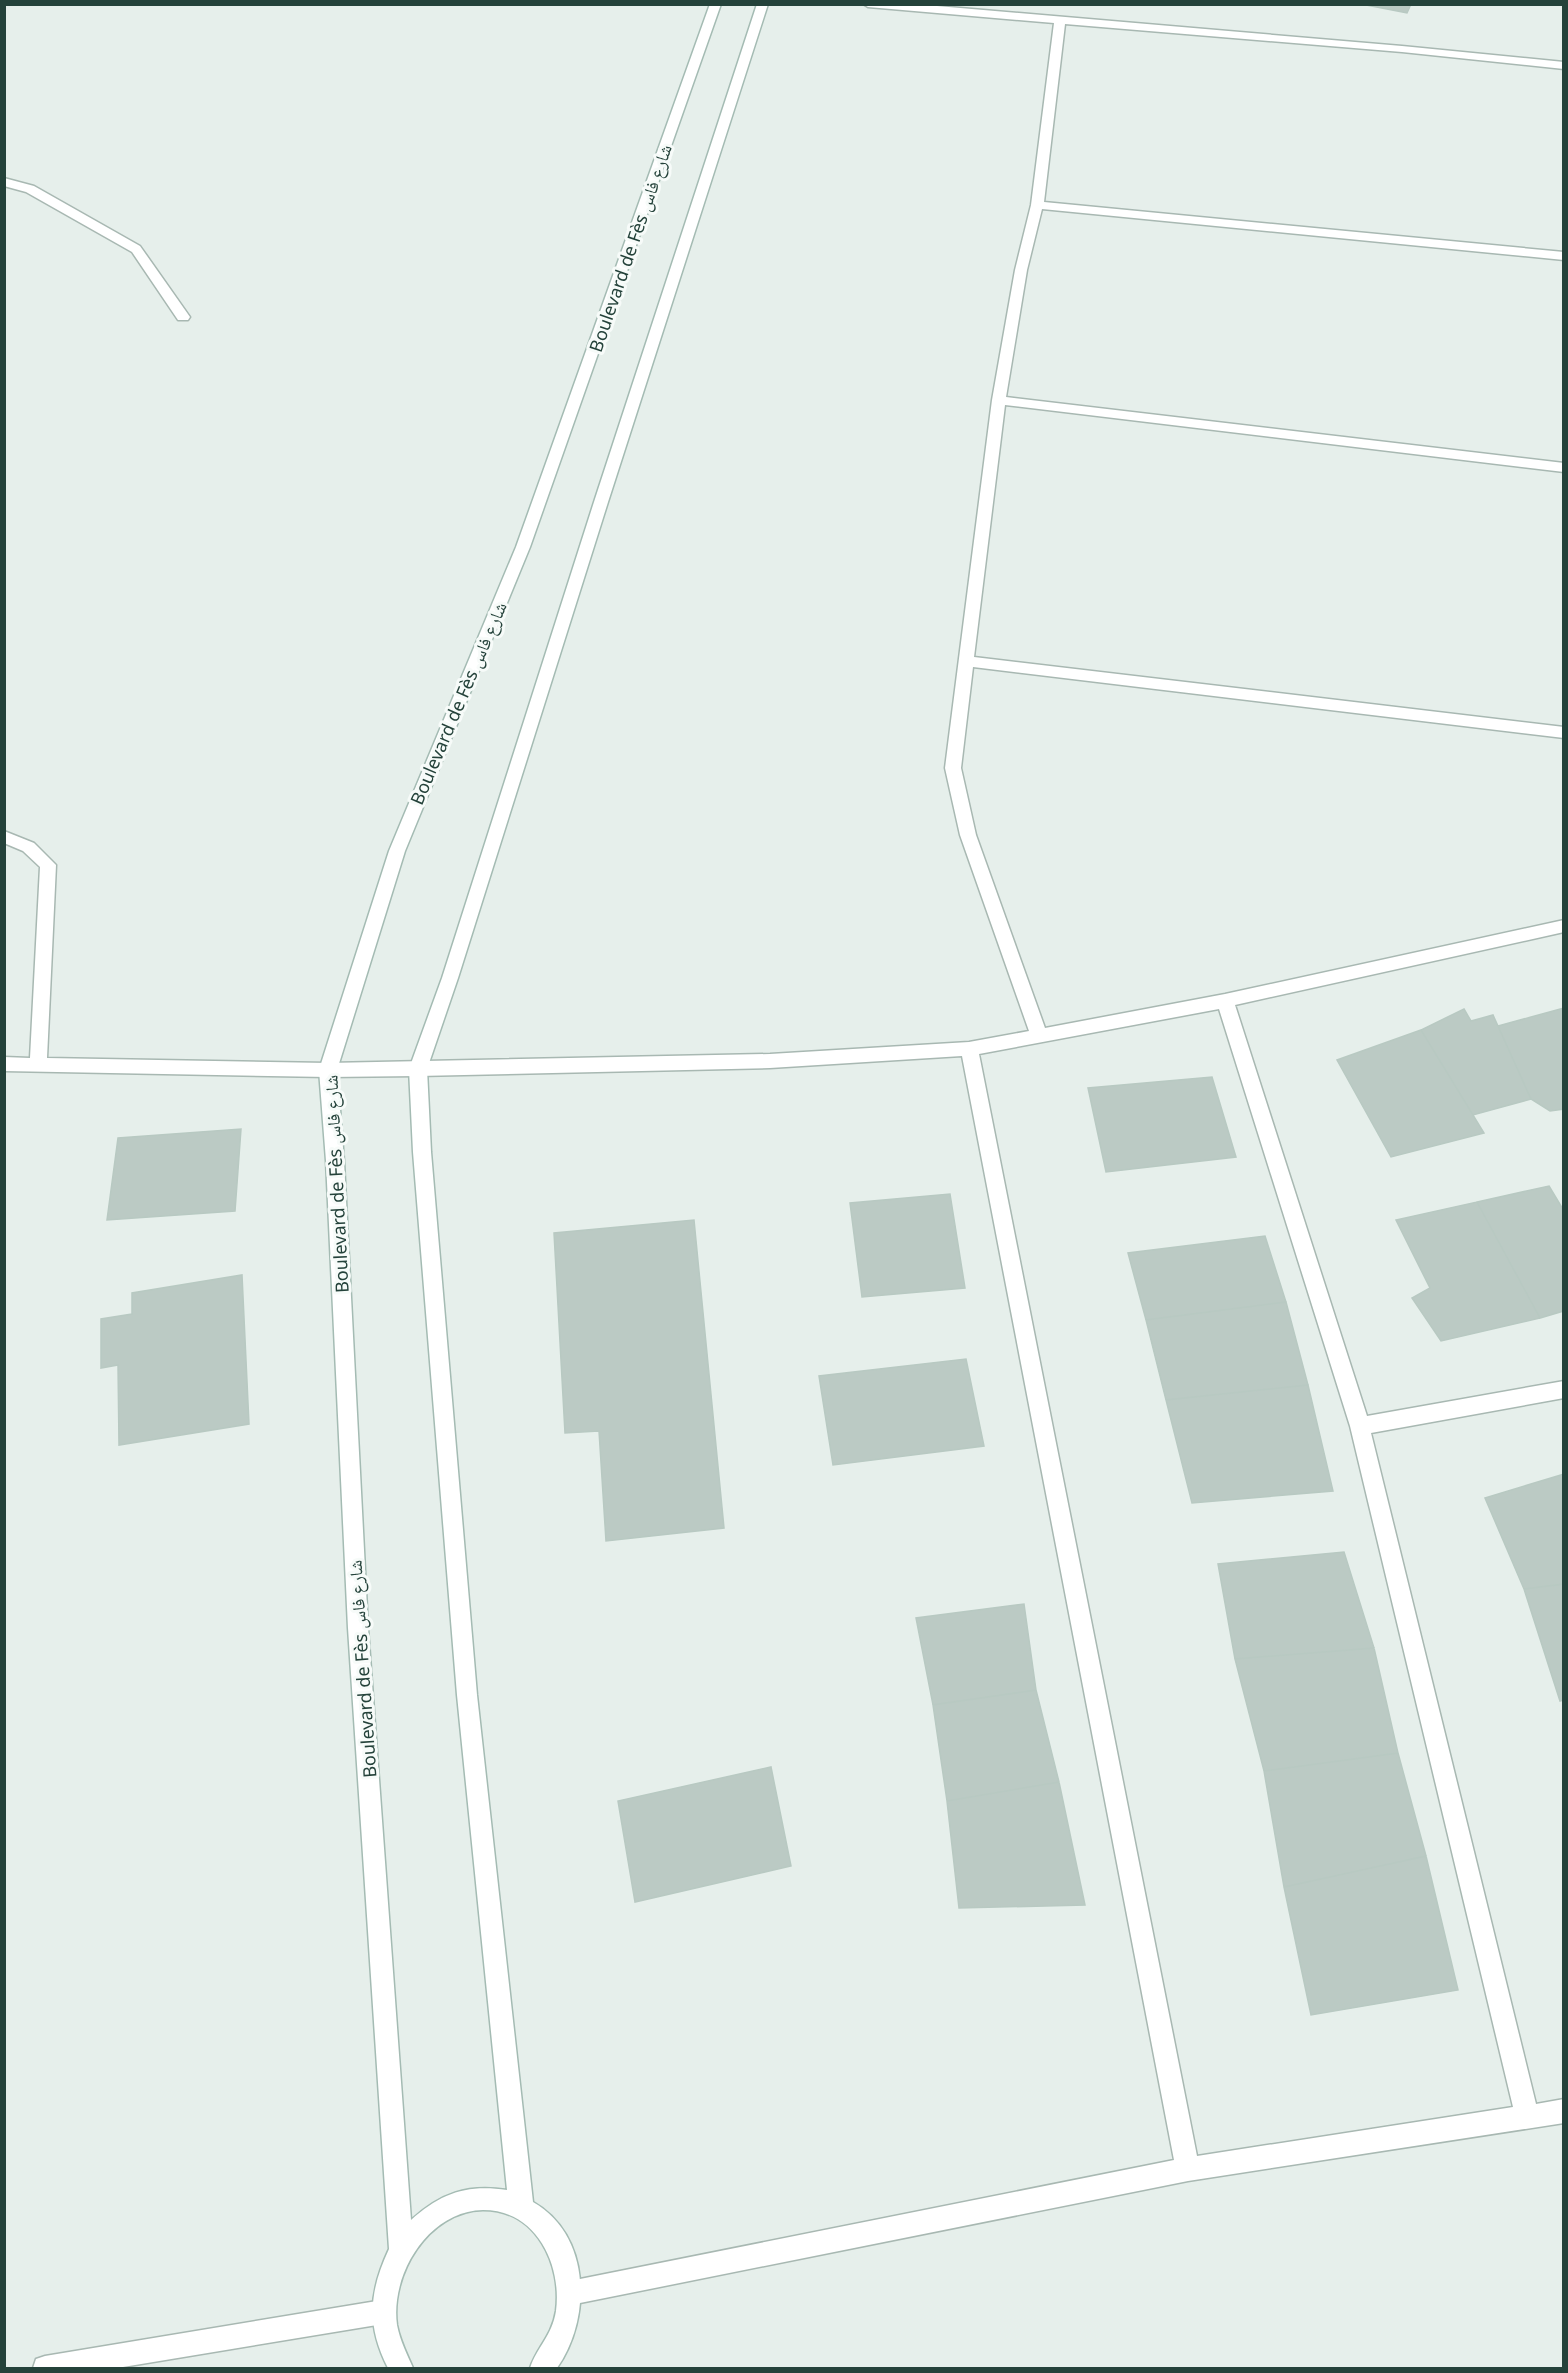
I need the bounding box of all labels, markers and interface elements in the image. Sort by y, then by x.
street label: Boulevard de Fès شارع فاس [583,141,677,355]
street label: Boulevard de Fès شارع فاس [404,598,512,808]
street label: Boulevard de Fès شارع فاس [318,1074,354,1294]
street label: Boulevard de Fès شارع فاس [342,1559,382,1779]

